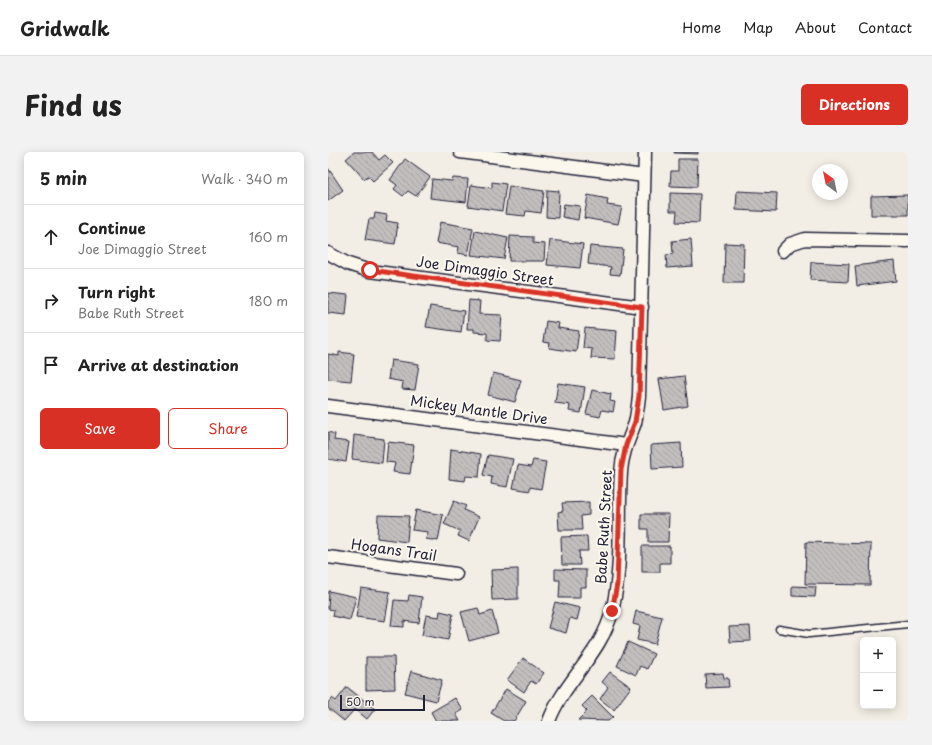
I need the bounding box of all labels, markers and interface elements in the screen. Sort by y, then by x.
text: Gridwalk [20,14,110,42]
text: Home [682,17,721,38]
text: Map [743,17,773,38]
text: About [795,17,836,38]
text: Contact [858,17,912,38]
text: Find us [24,83,122,126]
button: Directions [801,84,908,125]
north arrow [812,164,848,200]
text: 5 min [40,165,87,191]
text: Walk · 340 m [201,169,288,188]
text: Continue [78,216,146,239]
icon: ahead [40,226,62,248]
text: 160 m [249,227,288,246]
text: Joe Dimaggio Street [78,239,206,258]
street label: Joe Dimaggio Street [415,250,555,291]
route start [361,261,379,279]
text: Turn right [78,280,155,303]
icon: right [40,290,62,312]
text: 180 m [249,291,288,310]
text: Babe Ruth Street [78,303,184,322]
text: Arrive at destination [78,353,239,376]
icon: arrive [40,354,62,376]
street label: Mickey Mantle Drive [409,389,549,430]
button: Save [40,408,160,449]
button: Share [168,408,288,449]
street label: Babe Ruth Street [590,469,617,585]
street label: Hogans Trail [350,533,438,566]
route end [603,602,621,620]
map controls [860,637,896,709]
button: + [860,637,896,673]
button: − [860,673,896,709]
scale bar [340,693,425,712]
text: 50 m [346,693,375,710]

